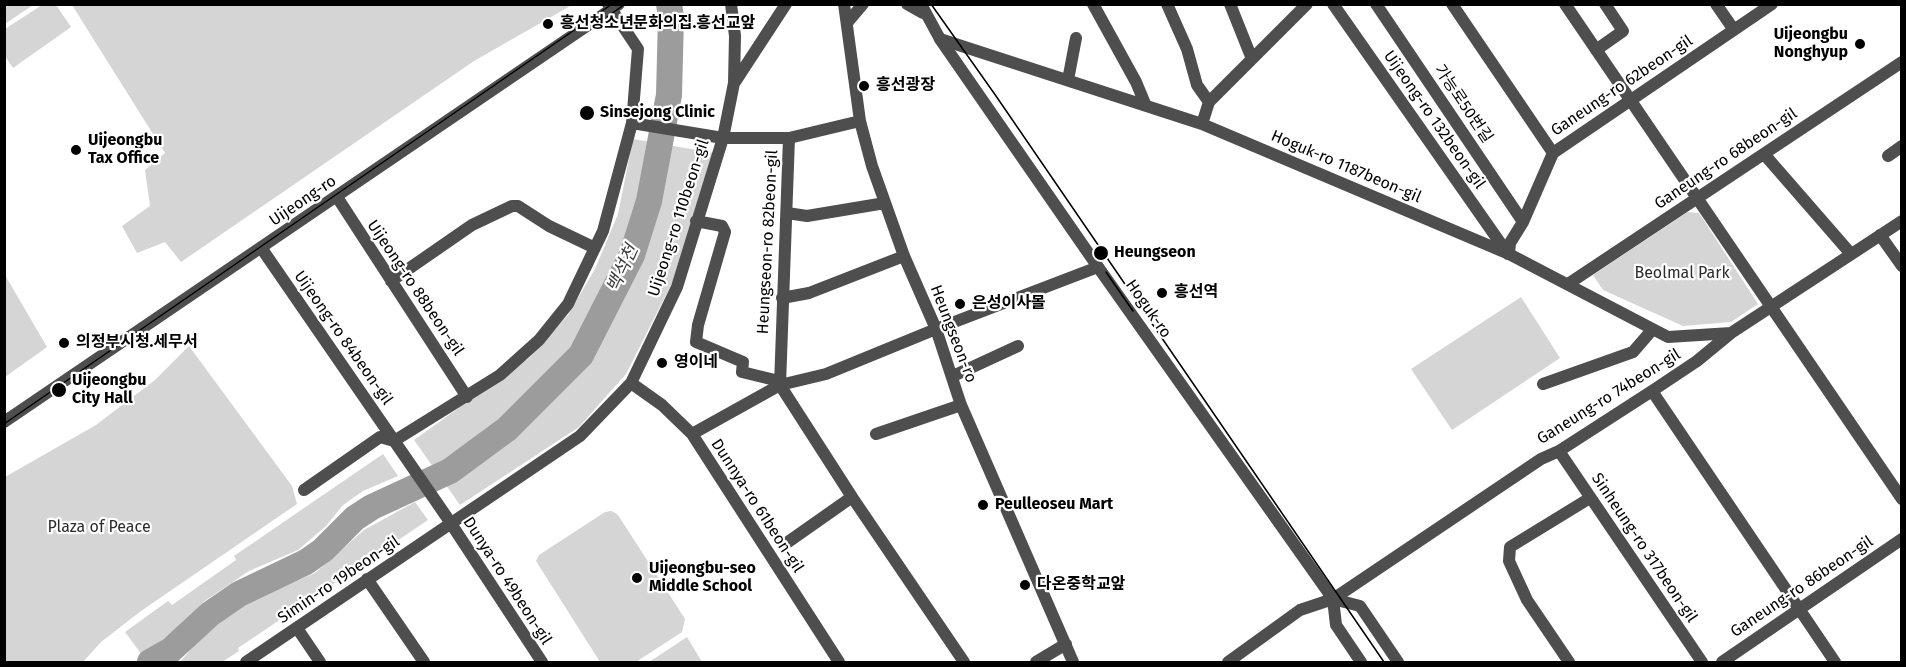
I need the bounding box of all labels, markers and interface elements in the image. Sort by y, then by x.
place label: 흥선청소년문화의집.흥선교앞 [560,14,755,34]
marker: 흥선청소년문화의집.흥선교앞 [541,17,555,31]
place label: Uijeongbu Nonghyup [1774,25,1848,63]
street label: Ganeung-ro 62beon-gil [1548,31,1696,141]
marker: Uijeongbu Nonghyup [1853,37,1867,51]
street label: Uijeong-ro 132beon-gil [1379,47,1489,193]
street label: 가능로50번길 [1430,61,1496,147]
place label: 흥선광장 [876,76,935,96]
marker: 흥선광장 [857,79,871,93]
place label: Sinsejong Clinic [600,103,715,123]
marker: Sinsejong Clinic [578,104,596,122]
street label: Ganeung-ro 68beon-gil [1651,104,1801,214]
street label: Hoguk-ro 1187beon-gil [1268,127,1424,207]
place label: Uijeongbu Tax Office [88,131,162,169]
street label: Uijeong-ro 110beon-gil [644,137,714,299]
marker: Uijeongbu Tax Office [69,143,83,157]
street label: Heungseon-ro 82beon-gil [754,149,782,335]
street label: Uijeong-ro [266,172,340,230]
street label: Uijeong-ro 88beon-gil [362,217,468,359]
water label: 백석천 [603,242,643,296]
place label: Heungseon [1114,243,1196,263]
marker: Heungseon [1092,244,1110,262]
park label: Beolmal Park [1634,264,1730,284]
street label: Uijeong-ro 84beon-gil [289,267,397,409]
street label: Hoguk-ro [1121,276,1175,342]
street label: Heungseon-ro [926,283,980,385]
place label: 흥선역 [1174,283,1218,303]
marker: 흥선역 [1155,286,1169,300]
place label: 은성이사몰 [972,294,1046,314]
marker: 은성이사몰 [953,297,967,311]
place label: 의정부시청.세무서 [76,333,198,353]
marker: 의정부시청.세무서 [57,336,71,350]
street label: Ganeung-ro 74beon-gil [1534,345,1684,449]
place label: 영이네 [674,353,718,373]
marker: 영이네 [655,356,669,370]
place label: Uijeongbu City Hall [72,371,146,409]
marker: Uijeongbu City Hall [50,381,68,399]
street label: Dunnya-ro 61beon-gil [707,435,807,577]
street label: Sinheung-ro 317beon-gil [1587,470,1701,626]
place label: Peulleoseu Mart [995,495,1113,515]
marker: Peulleoseu Mart [976,498,990,512]
street label: Dunya-ro 49beon-gil [459,514,555,648]
park label: Plaza of Peace [47,518,151,538]
street label: Simin-ro 19beon-gil [274,532,404,628]
street label: Ganeung-ro 86beon-gil [1727,532,1877,642]
place label: Uijeongbu-seo Middle School [649,559,756,597]
marker: Uijeongbu-seo Middle School [630,571,644,585]
place label: 다온중학교앞 [1037,575,1125,595]
marker: 다온중학교앞 [1018,578,1032,592]

